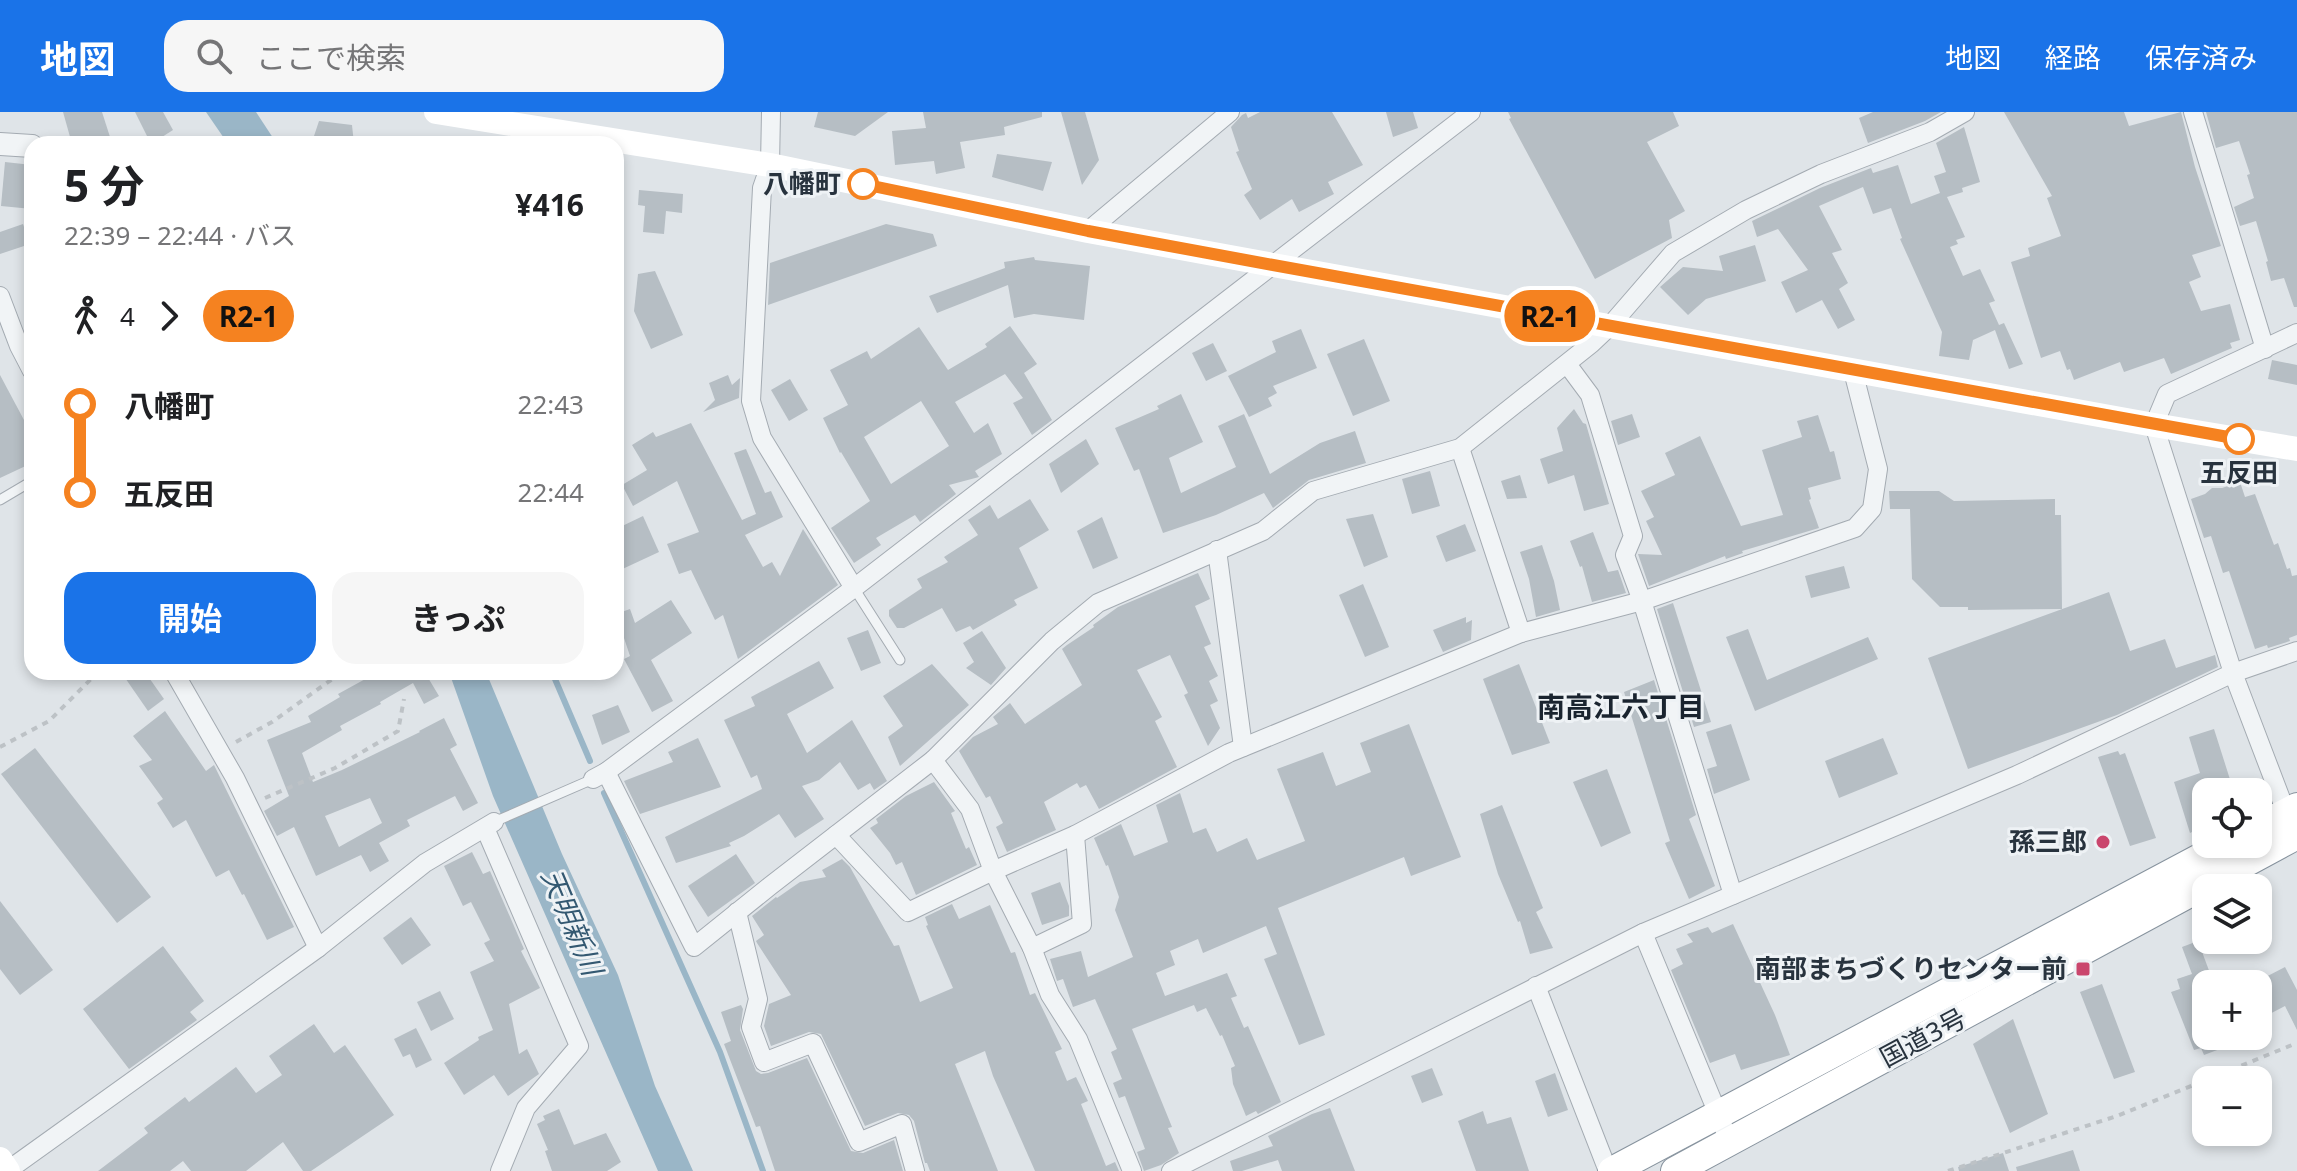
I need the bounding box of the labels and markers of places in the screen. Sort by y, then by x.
place label: 八幡町 [763,165,841,201]
marker: 八幡町 [848,169,878,199]
marker: 五反田 [2224,424,2254,454]
place label: 五反田 [2200,454,2278,490]
place label: 孫三郎 [2009,823,2087,859]
marker: 孫三郎 [2094,833,2112,851]
place label: 南部まちづくりセンター前 [1755,950,2067,986]
marker: 南部まちづくりセンター前 [2074,960,2092,978]

